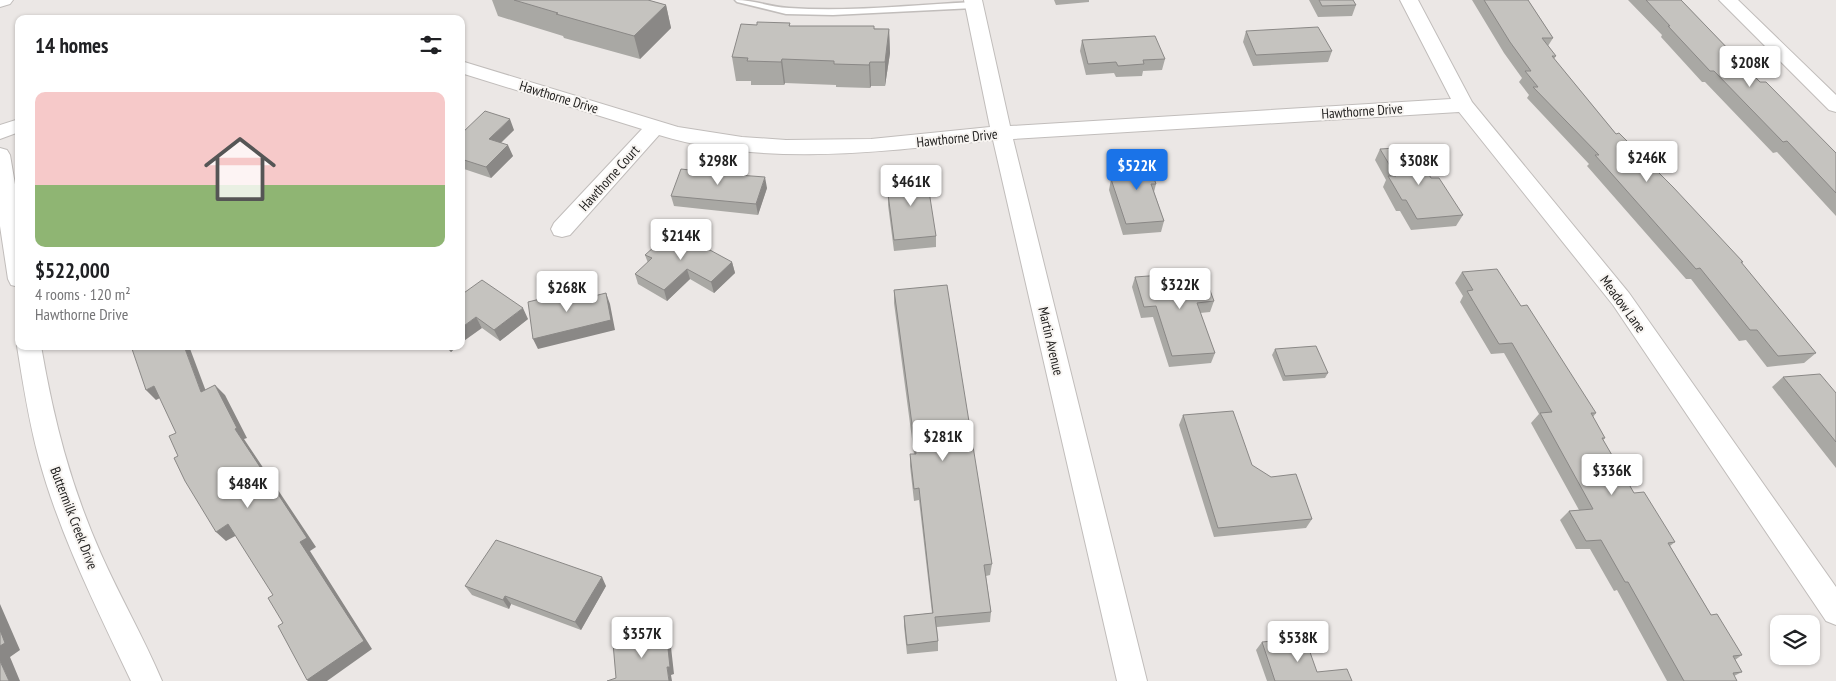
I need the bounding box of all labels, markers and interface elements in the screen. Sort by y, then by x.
icon: filters [417,31,445,59]
text: 14 homes [35,32,108,59]
pin: $208K [1715,46,1785,88]
text: $208K [1731,52,1769,72]
street label: Hawthorne Drive [517,76,601,118]
street label: Hawthorne Drive [1321,99,1404,123]
icon: home [195,124,285,214]
street label: Hawthorne Drive [915,125,999,151]
pin: $246K [1612,140,1682,183]
street label: Hawthorne Court [575,141,643,215]
pin: $298K [683,144,753,186]
pin: $308K [1384,144,1454,186]
text: $246K [1628,147,1666,167]
pin: $522K [1102,148,1172,191]
text: $298K [699,150,737,170]
text: $308K [1400,150,1438,170]
text: $522K [1118,155,1156,175]
pin: $461K [876,164,946,207]
text: $461K [892,171,930,191]
pin: $214K [646,218,716,261]
text: $214K [662,225,700,245]
text: $522,000 [35,257,110,284]
pin: $322K [1145,268,1215,310]
pin: $268K [532,270,602,313]
street label: Meadow Lane [1596,272,1650,336]
text: $322K [1161,274,1199,294]
text: $268K [548,277,586,297]
text: 4 rooms · 120 m² [35,284,131,304]
text: Hawthorne Drive [35,304,128,324]
street label: Martin Avenue [1034,305,1068,377]
pin: $281K [908,420,978,462]
text: $281K [924,426,962,446]
pin: $336K [1577,454,1647,496]
text: $336K [1593,460,1631,480]
street label: Buttermilk Creek Drive [46,464,102,572]
pin: $484K [213,466,283,509]
text: $484K [229,473,267,493]
map controls [1770,615,1820,665]
button: layers [1770,615,1820,665]
pin: $357K [607,616,677,659]
pin: $538K [1263,620,1333,663]
text: $357K [623,623,661,643]
text: $538K [1279,627,1317,647]

